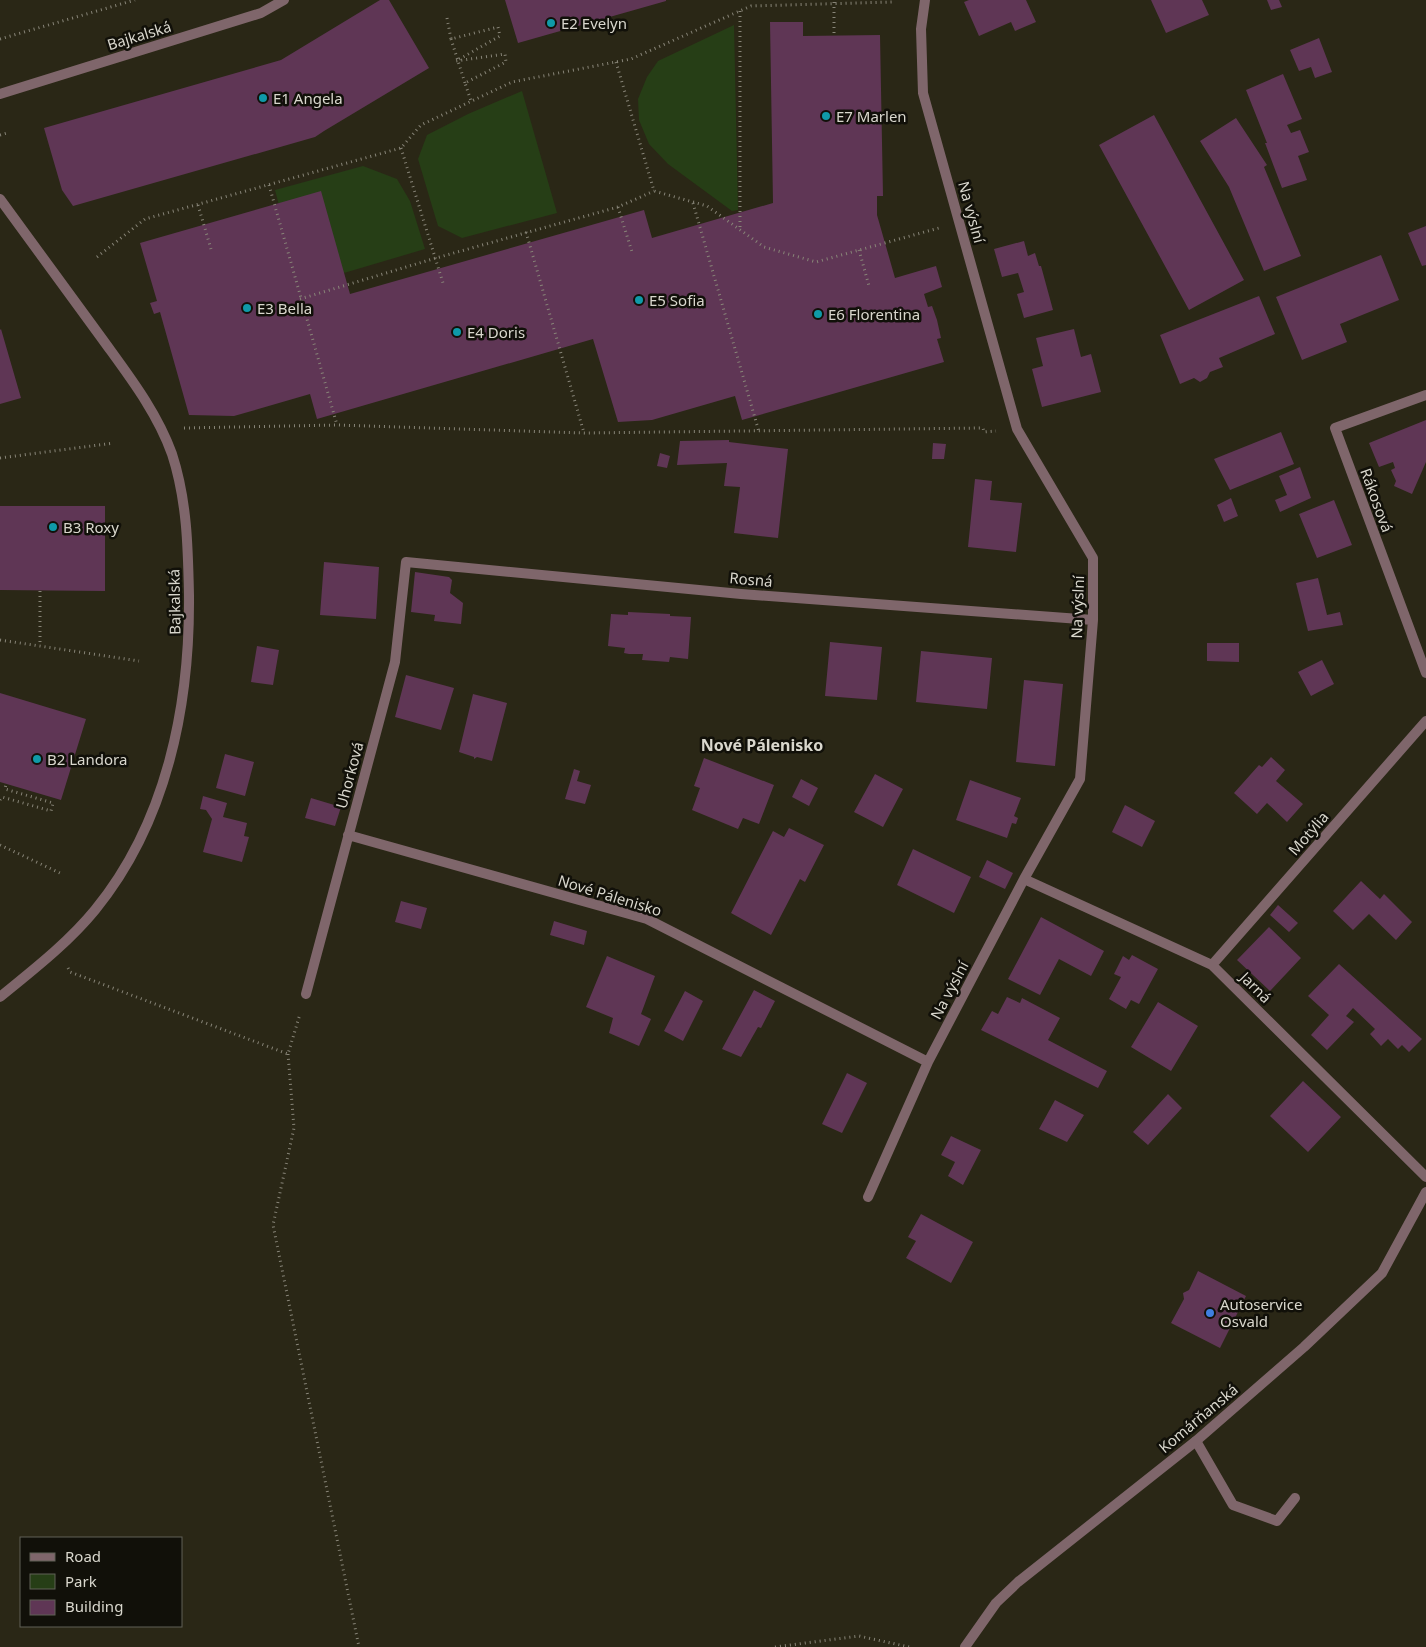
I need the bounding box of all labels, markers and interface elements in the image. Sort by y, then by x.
place label: E2 Evelyn [561,13,627,33]
street label: Bajkalská [105,16,173,54]
marker: E2 Evelyn [545,17,557,29]
place label: E1 Angela [273,88,343,108]
marker: E1 Angela [257,92,269,104]
place label: E7 Marlen [836,106,907,126]
marker: E7 Marlen [820,110,832,122]
street label: Na výslní [954,179,990,246]
place label: E5 Sofia [649,290,705,310]
marker: E5 Sofia [633,294,645,306]
place label: E3 Bella [257,298,312,318]
marker: E3 Bella [241,302,253,314]
place label: E6 Florentina [828,304,920,324]
marker: E6 Florentina [812,308,824,320]
place label: E4 Doris [467,322,525,342]
marker: E4 Doris [451,326,463,338]
street label: Rákosová [1356,465,1398,535]
place label: B3 Roxy [63,517,119,537]
marker: B3 Roxy [47,521,59,533]
street label: Rosná [729,567,773,591]
street label: Bajkalská [163,569,185,635]
street label: Na výslní [1066,574,1088,639]
district label: Nové Pálenisko [701,734,823,756]
street label: Uhorková [330,739,368,811]
place label: B2 Landora [47,749,127,769]
marker: B2 Landora [31,753,43,765]
street label: Motýlia [1283,807,1333,859]
street label: Nové Pálenisko [556,870,664,920]
street label: Na výslní [925,956,973,1023]
street label: Jarná [1235,966,1276,1007]
place label: Autoservice Osvald [1220,1294,1302,1331]
marker: Autoservice Osvald [1204,1307,1216,1319]
street label: Komárňanská [1154,1379,1242,1457]
legend [20,1537,182,1627]
text: Road [65,1546,101,1566]
text: Park [65,1571,97,1591]
text: Building [65,1596,123,1616]

